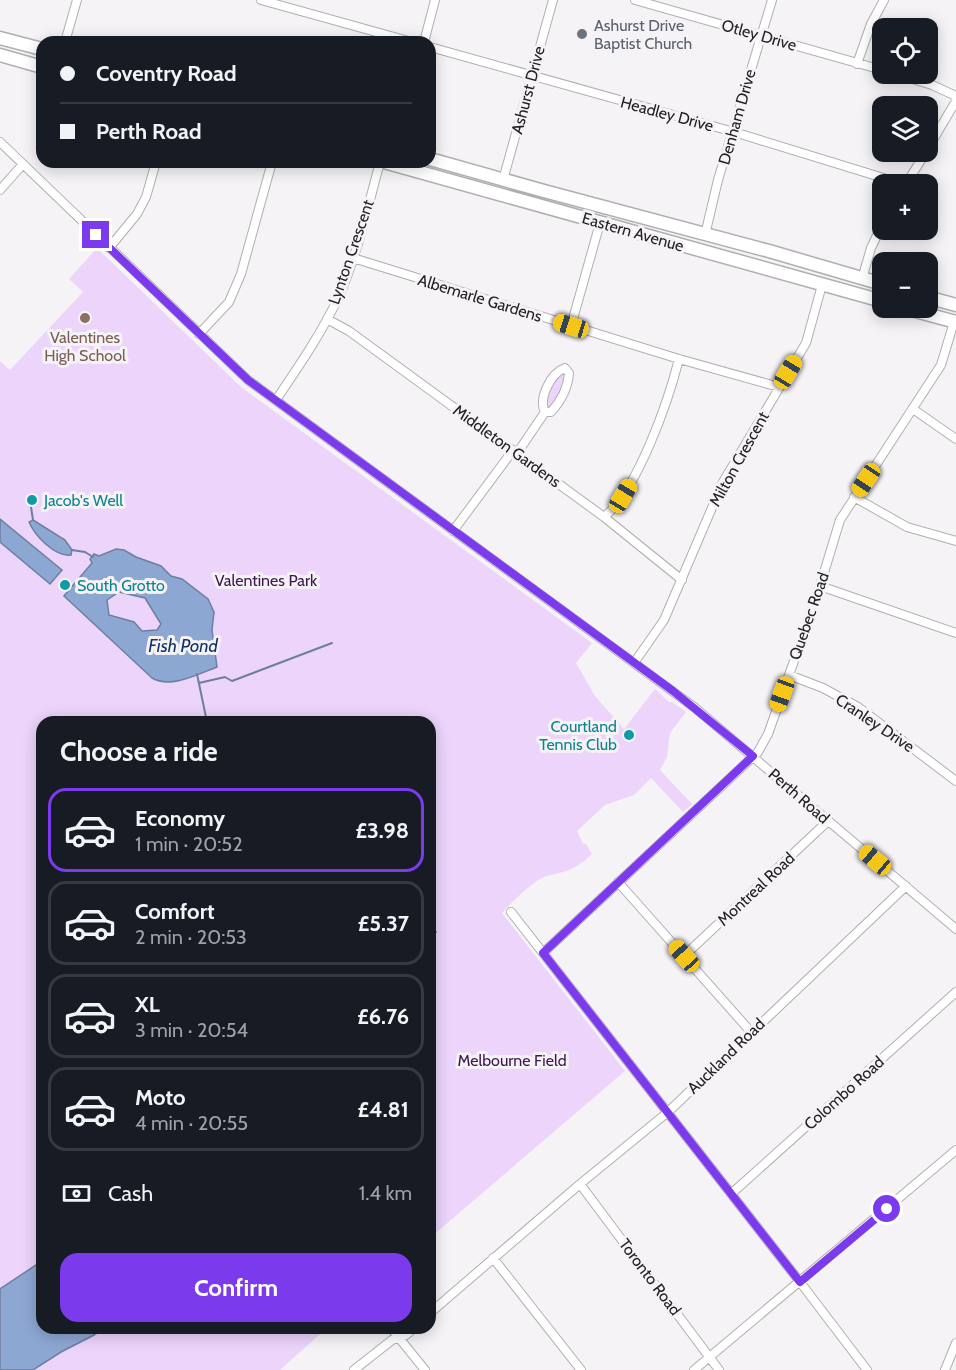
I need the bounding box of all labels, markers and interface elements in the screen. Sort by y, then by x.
street label: Otley Drive [719,15,799,55]
place label: Ashurst Drive Baptist Church [594,16,692,53]
map controls [872,18,938,318]
button: locate [872,18,938,84]
marker: Ashurst Drive Baptist Church [575,27,589,41]
street label: Ashurst Drive [507,44,549,136]
text: Coventry Road [96,60,237,87]
street label: Denham Drive [714,67,760,167]
street label: Headley Drive [619,93,715,135]
button: layers [872,96,938,162]
text: Perth Road [96,118,202,145]
button: + [872,174,938,240]
street label: Lynton Crescent [324,197,378,307]
street label: Eastern Avenue [580,208,686,256]
route end [82,221,109,248]
button: − [872,252,938,318]
street label: Albemarle Gardens [416,270,545,326]
marker: Valentines High School [78,311,92,325]
car [551,312,591,340]
place label: Valentines High School [44,328,126,365]
car [771,352,805,392]
street label: Middleton Gardens [449,401,565,492]
street label: Milton Crescent [705,408,773,510]
car [848,460,884,500]
car [606,476,640,516]
place label: Jacob's Well [43,491,123,510]
marker: Jacob's Well [25,493,39,507]
street label: Quebec Road [785,570,833,662]
park label: Valentines Park [215,571,318,590]
place label: South Grotto [77,576,165,595]
marker: South Grotto [58,578,72,592]
water label: Fish Pond [148,635,218,657]
car [767,674,797,714]
street label: Cranley Drive [832,690,918,756]
place label: Courtland Tennis Club [539,717,617,754]
marker: Courtland Tennis Club [622,728,636,742]
text: Choose a ride [60,735,218,768]
street label: Perth Road [765,764,833,828]
icon: car [63,803,117,857]
text: Economy [135,805,225,832]
text: £3.98 [355,817,409,844]
text: 1 min · 20:52 [135,832,243,856]
car [855,842,895,878]
street label: Montreal Road [713,848,799,930]
icon: car [63,896,117,950]
text: Comfort [135,898,214,925]
text: £5.37 [358,910,409,937]
text: 2 min · 20:53 [135,925,247,949]
car [665,937,703,975]
icon: car [63,989,117,1043]
text: XL [135,991,160,1018]
text: £6.76 [357,1003,409,1030]
street label: Auckland Road [683,1014,769,1098]
text: 3 min · 20:54 [135,1018,248,1042]
park label: Melbourne Field [457,1051,567,1070]
street label: Colombo Road [800,1052,888,1134]
icon: car [63,1082,117,1136]
text: Moto [135,1084,186,1111]
text: £4.81 [358,1096,409,1123]
text: 4 min · 20:55 [135,1111,248,1135]
icon: cash [60,1177,93,1210]
text: Cash [108,1180,153,1207]
text: 1.4 km [359,1181,412,1205]
route start [873,1195,900,1222]
street label: Toronto Road [615,1235,685,1319]
button: Confirm [60,1253,412,1322]

